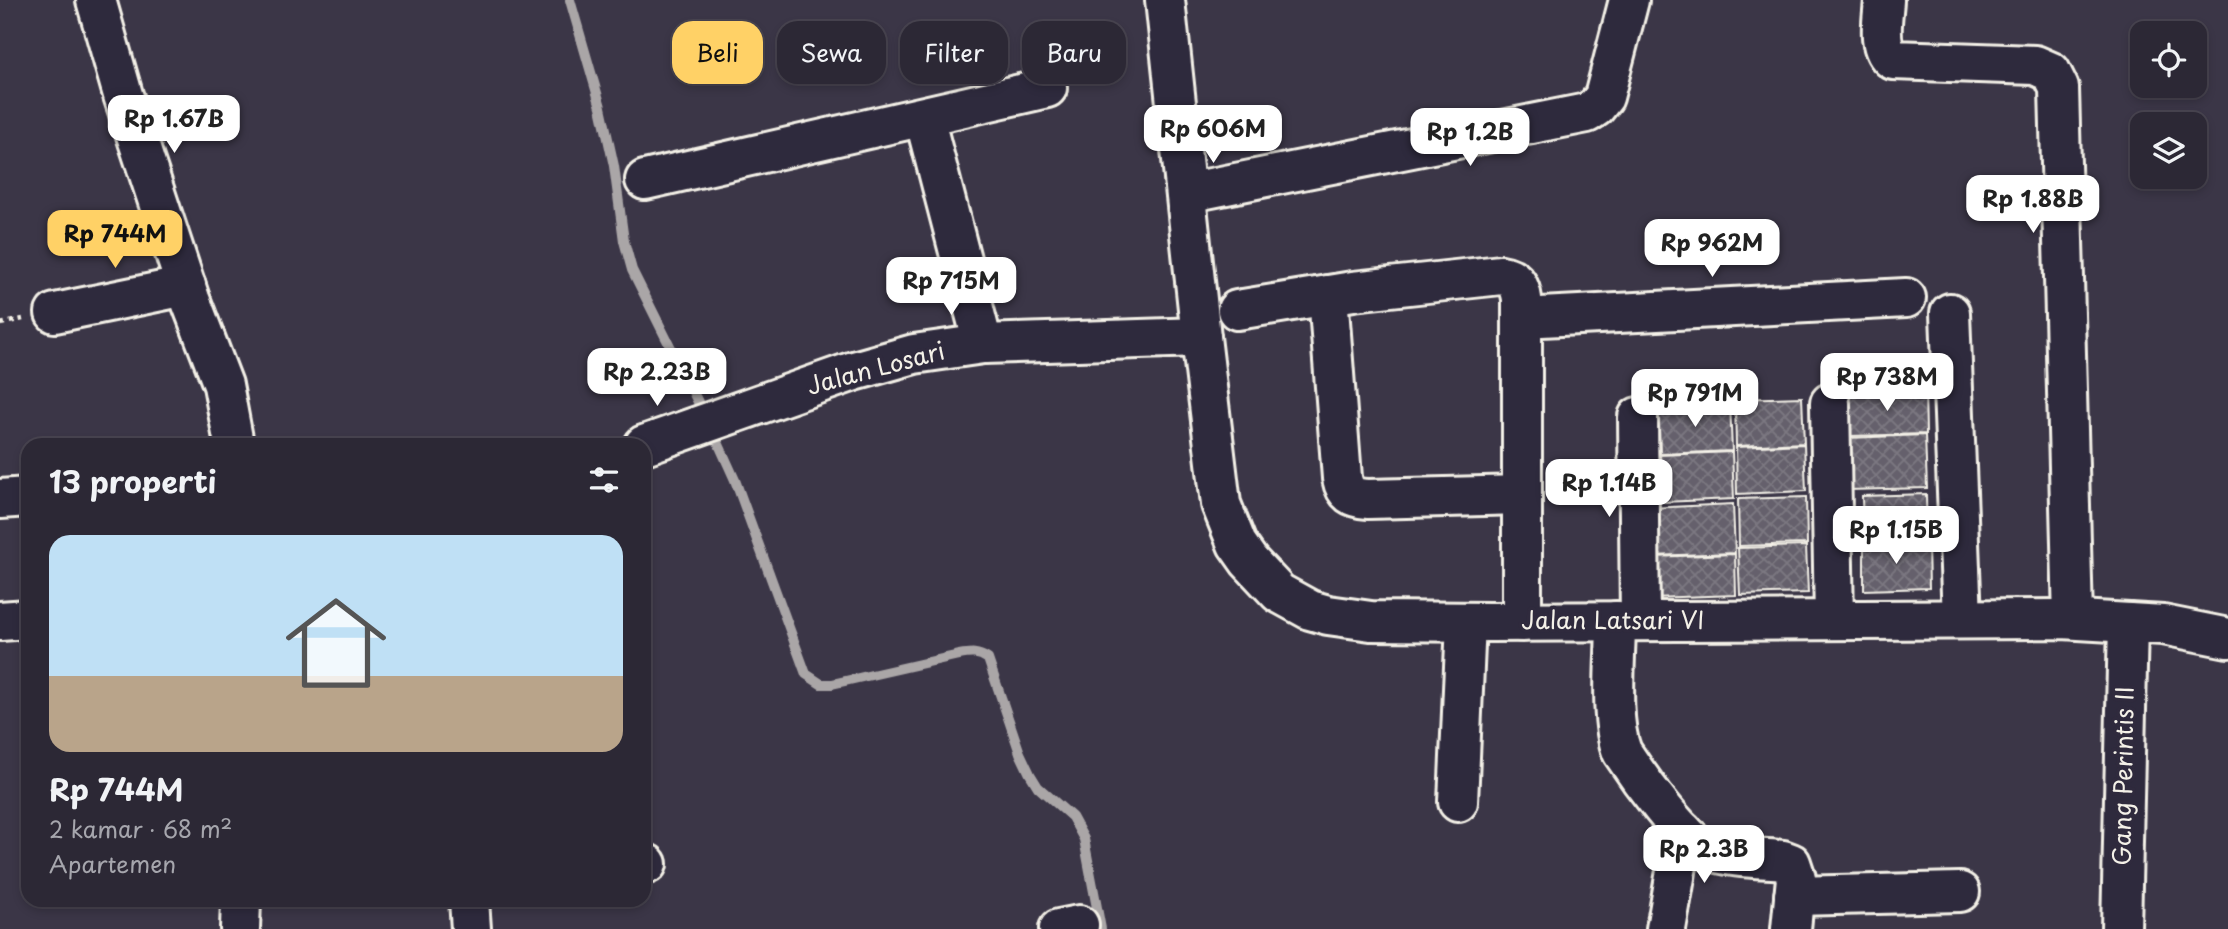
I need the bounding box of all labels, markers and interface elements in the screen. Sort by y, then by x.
chip: Beli [672,21,763,84]
chip: Sewa [777,21,886,84]
chip: Filter [900,21,1008,84]
chip: Baru [1022,21,1126,84]
map controls [2130,21,2207,189]
button: locate [2130,21,2207,98]
pin: Rp 1.67B [102,96,246,155]
text: Rp 1.67B [124,100,224,135]
pin: Rp 606M [1148,106,1278,165]
pin: Rp 1.2B [1405,108,1535,168]
text: Rp 606M [1160,110,1266,145]
button: layers [2130,112,2207,189]
text: Rp 1.2B [1426,113,1514,148]
pin: Rp 1.88B [1961,176,2105,235]
text: Rp 1.88B [1982,180,2084,215]
pin: Rp 744M [50,210,180,270]
text: Rp 744M [63,215,167,250]
pin: Rp 962M [1647,219,1777,279]
text: Rp 962M [1661,224,1763,259]
pin: Rp 715M [886,258,1016,317]
text: Rp 715M [902,262,1000,297]
street label: Jalan Losari [803,331,948,403]
pin: Rp 2.23B [585,348,729,408]
text: Rp 2.23B [603,353,711,388]
pin: Rp 738M [1822,354,1952,413]
text: Rp 738M [1836,358,1938,393]
pin: Rp 791M [1630,370,1760,429]
text: Rp 791M [1647,374,1743,409]
text: 13 properti [49,458,216,503]
pin: Rp 1.14B [1537,460,1681,519]
icon: filters [585,461,623,499]
text: Rp 1.14B [1561,464,1657,499]
pin: Rp 1.15B [1824,506,1968,566]
text: Rp 1.15B [1849,511,1943,546]
icon: home [273,580,399,706]
street label: Jalan Latsari VI [1521,601,1705,637]
street label: Gang Perintis II [2102,686,2142,866]
text: Rp 744M [49,766,184,811]
text: 2 kamar · 68 m² [49,811,232,846]
pin: Rp 2.3B [1639,826,1769,885]
text: Rp 2.3B [1659,830,1749,865]
text: Apartemen [49,846,176,881]

